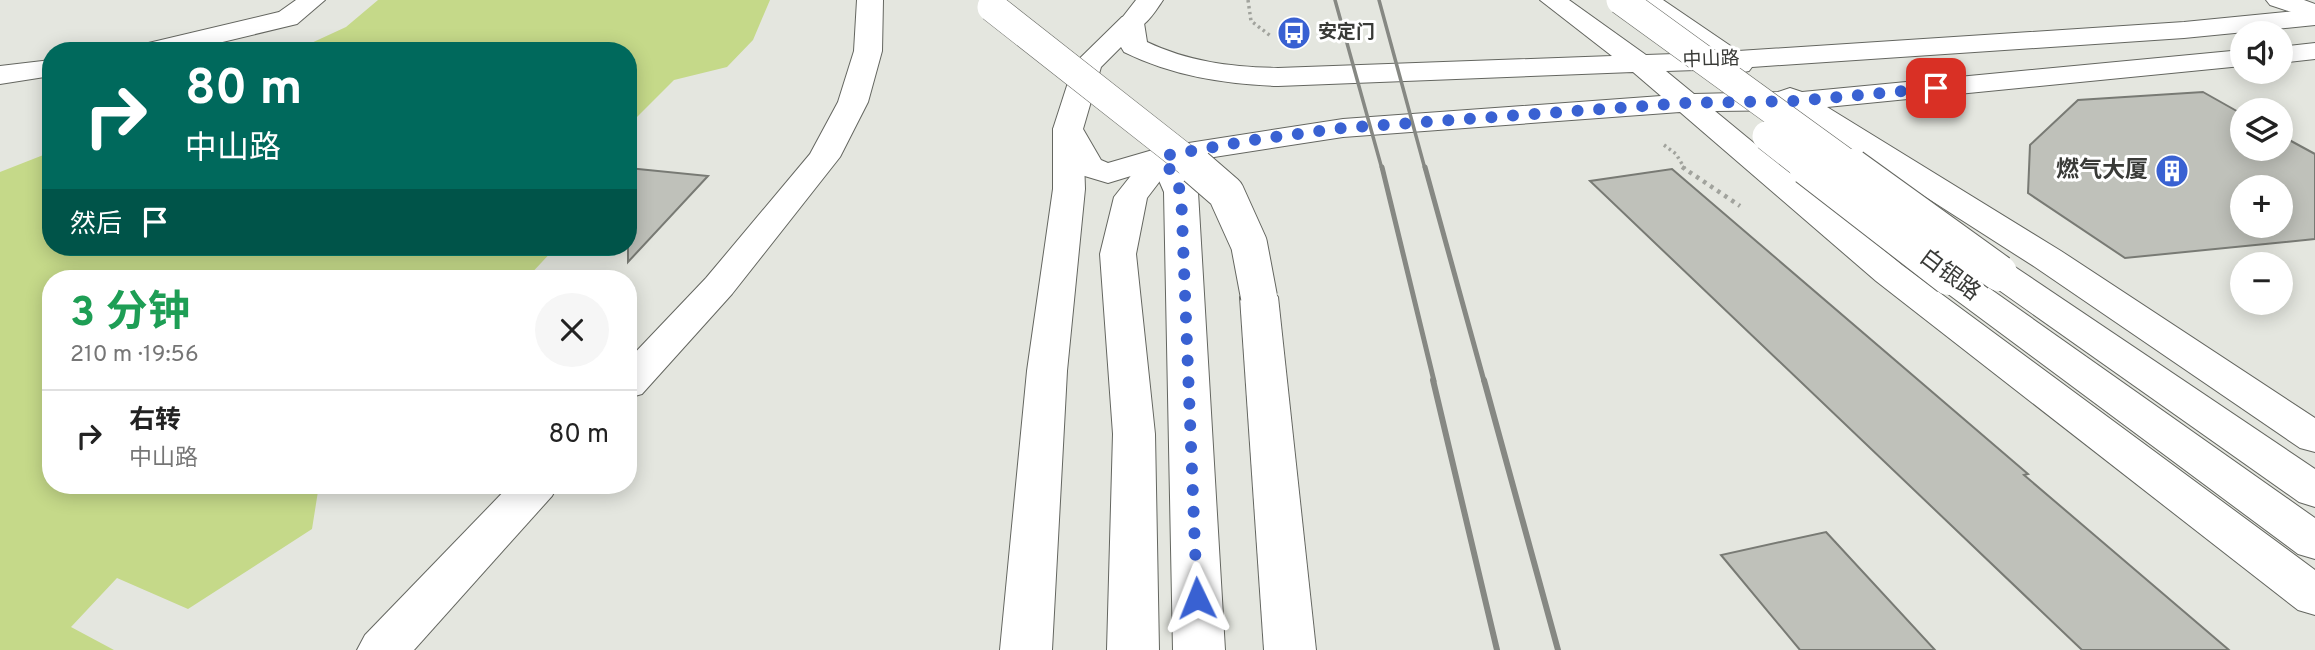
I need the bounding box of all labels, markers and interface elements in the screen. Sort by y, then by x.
bus stop icon: 安定门 [1275,14,1313,52]
place label: 安定门 [1318,21,1375,45]
map controls [2230,21,2293,315]
button: sound [2230,21,2293,84]
street label: 中山路 [1682,47,1740,73]
pin [1906,58,1966,118]
text: 80 m [185,60,302,122]
icon: arrive [1917,69,1955,107]
icon: right [70,70,161,161]
button: layers [2230,98,2293,161]
text: 中山路 [185,130,281,170]
building icon: 燃气大厦 [2153,152,2191,190]
place label: 燃气大厦 [2056,157,2148,186]
button: + [2230,175,2293,238]
icon: arrive [136,203,174,241]
text: 然后 [70,209,122,242]
street label: 白银路 [1913,244,1985,308]
button: − [2230,252,2293,315]
text: 3 分钟 [70,288,190,341]
button: close [535,293,609,367]
text: 210 m · 19:56 [70,341,199,370]
text: 右转 [129,405,181,438]
icon: right [70,417,108,455]
text: 80 m [549,419,609,452]
text: 中山路 [129,445,198,474]
position arrow [1160,561,1234,635]

